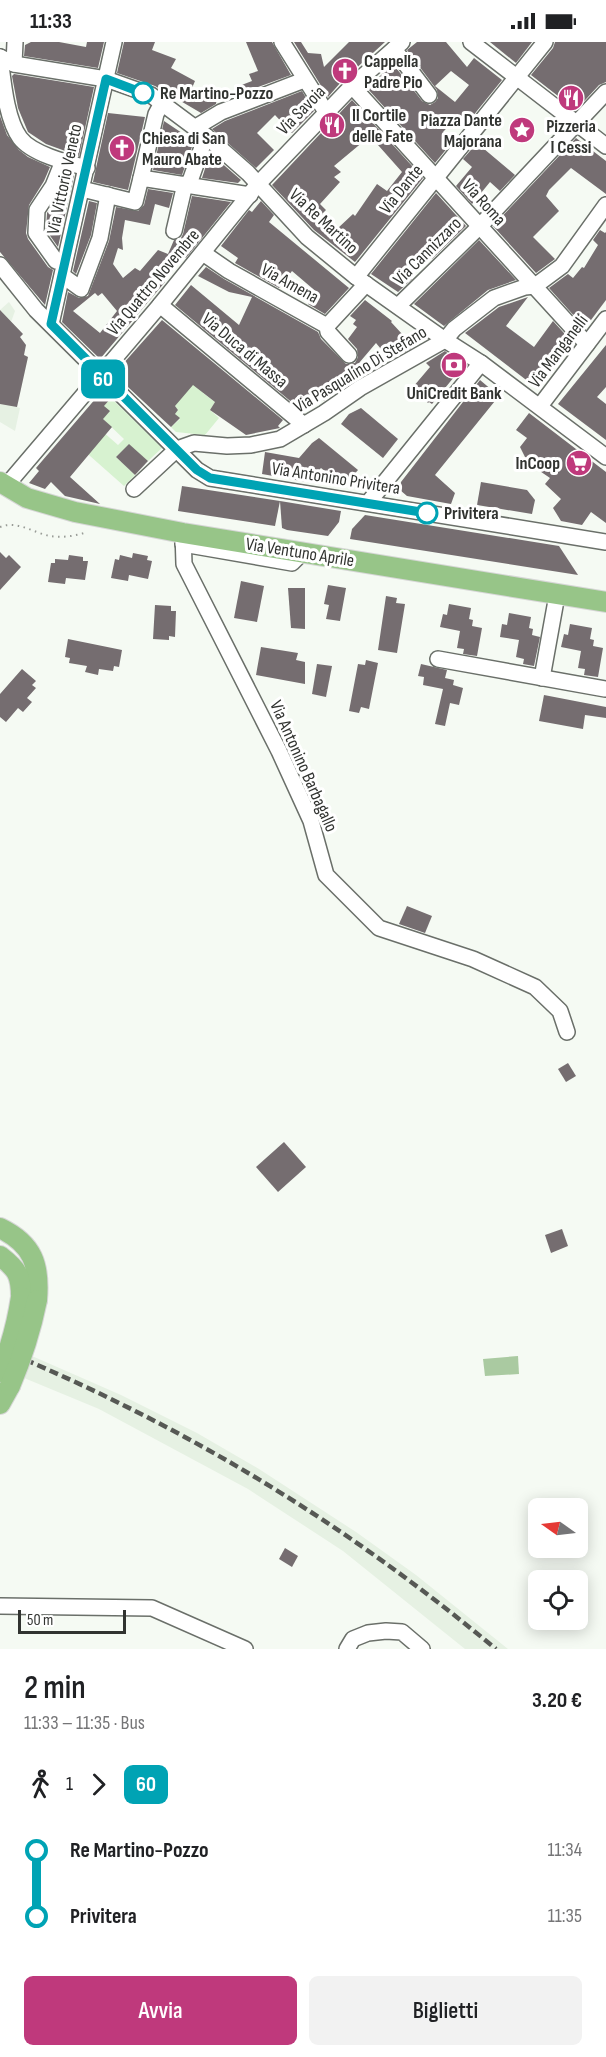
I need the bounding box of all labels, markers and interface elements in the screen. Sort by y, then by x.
text: 11:33 [30,8,72,35]
place label: Cappella Padre Pio [364,51,423,93]
church icon: Cappella Padre Pio [330,56,360,86]
street label: Via Savoia [273,81,330,139]
marker: Re Martino-Pozzo [132,82,154,104]
place label: Re Martino-Pozzo [160,83,273,104]
restaurant icon: Pizzeria I Cessi [556,83,586,113]
place label: Il Cortile delle Fate [352,105,413,147]
restaurant icon: Il Cortile delle Fate [317,110,347,140]
place label: Piazza Dante Majorana [421,110,502,152]
place icon: Piazza Dante Majorana [507,115,537,145]
place label: Pizzeria I Cessi [546,116,596,158]
street label: Via Vittorio Veneto [43,122,86,236]
place label: Chiesa di San Mauro Abate [142,128,225,170]
church icon: Chiesa di San Mauro Abate [107,133,137,163]
street label: Via Dante [375,160,428,218]
street label: Via Roma [457,175,510,230]
street label: Via Re Martino [285,184,362,259]
street label: Via Cannizzaro [389,213,466,290]
street label: Via Quattro Novembre [103,225,204,340]
street label: Via Amena [257,259,322,308]
street label: Via Duca di Massa [198,308,292,392]
street label: Via Manganelli [524,311,593,392]
street label: Via Pasqualino Di Stefano [290,321,431,417]
bank icon: UniCredit Bank [439,350,469,380]
line badge: 60 [76,360,130,398]
text: 60 [93,367,113,392]
place label: UniCredit Bank [406,383,502,404]
supermarket icon: InCoop [564,448,594,478]
place label: InCoop [515,453,560,474]
street label: Via Antonino Privitera [270,458,402,499]
marker: Privitera [416,502,438,524]
place label: Privitera [444,503,499,524]
street label: Via Ventuno Aprile [244,534,356,571]
street label: Via Antonino Barbagallo [265,697,342,835]
north arrow [528,1498,588,1558]
map controls [528,1498,588,1630]
button: locate [528,1570,588,1630]
scale bar [18,1607,126,1634]
text: 50 m [27,1611,53,1630]
text: 2 min [24,1668,86,1708]
text: 3.20 € [532,1687,582,1714]
text: 11:33 – 11:35 · Bus [24,1711,145,1735]
icon: walk [24,1768,57,1801]
icon: forward [82,1768,115,1801]
text: 1 [66,1772,73,1796]
text: 60 [136,1772,156,1797]
text: Re Martino-Pozzo [70,1837,209,1864]
text: 11:34 [547,1838,582,1862]
text: Privitera [70,1903,137,1930]
text: 11:35 [548,1904,582,1928]
button: Avvia [24,1976,297,2045]
button: Biglietti [309,1976,582,2045]

